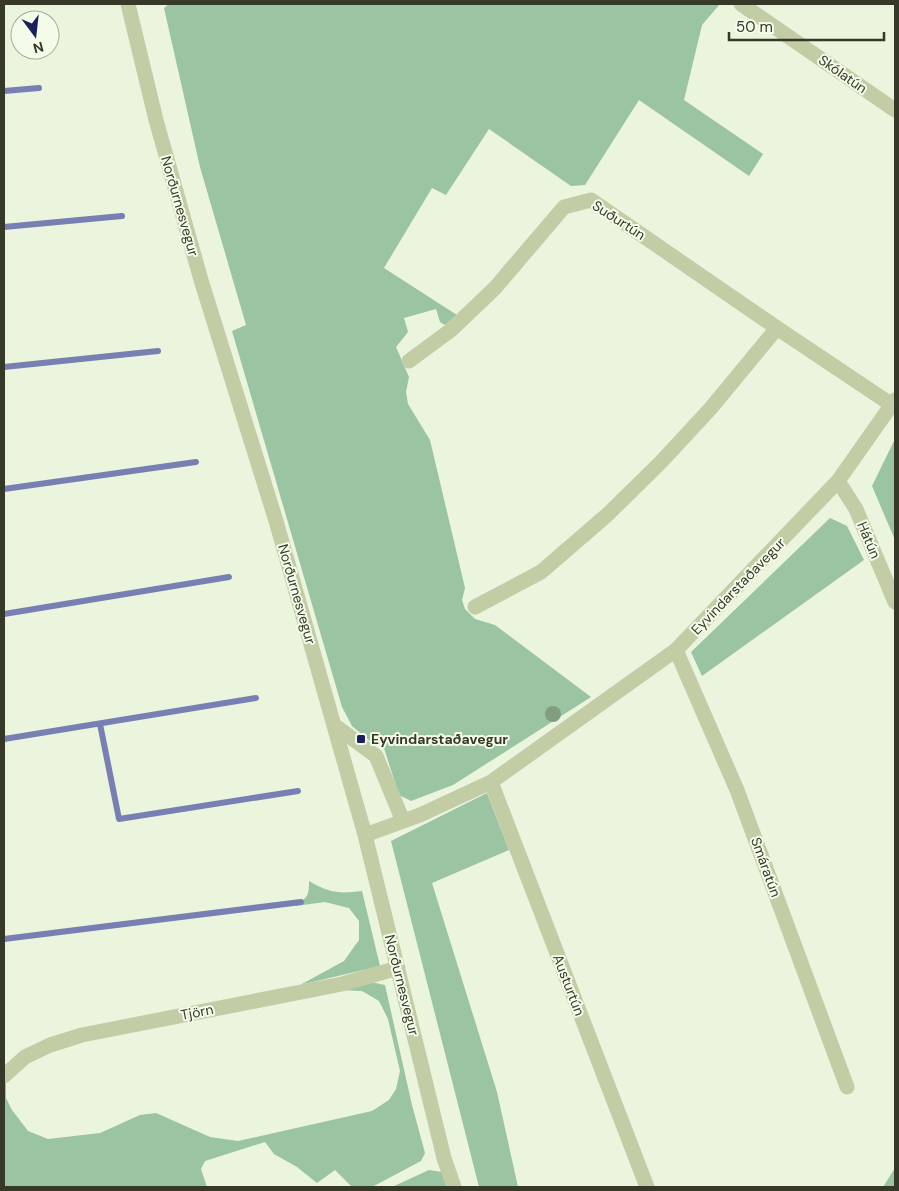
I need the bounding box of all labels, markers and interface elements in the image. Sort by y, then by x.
north arrow [10,10,60,60]
scale bar [729,10,884,42]
text: 50 m [736,17,773,37]
text: N [31,38,46,58]
street label: Skólatún [815,51,871,97]
street label: Norðurnesvegur [157,154,203,258]
street label: Suðurtún [589,196,649,244]
street label: Hátún [853,519,885,561]
street label: Eyvindarstaðavegur [687,534,789,638]
street label: Norðurnesvegur [274,542,320,646]
place label: Eyvindarstaðavegur [371,730,508,748]
marker: Eyvindarstaðavegur [355,733,367,745]
street label: Smáratún [747,835,785,899]
street label: Norðurnesvegur [381,933,423,1037]
street label: Austurtún [549,952,589,1018]
street label: Tjörn [179,1000,215,1024]

